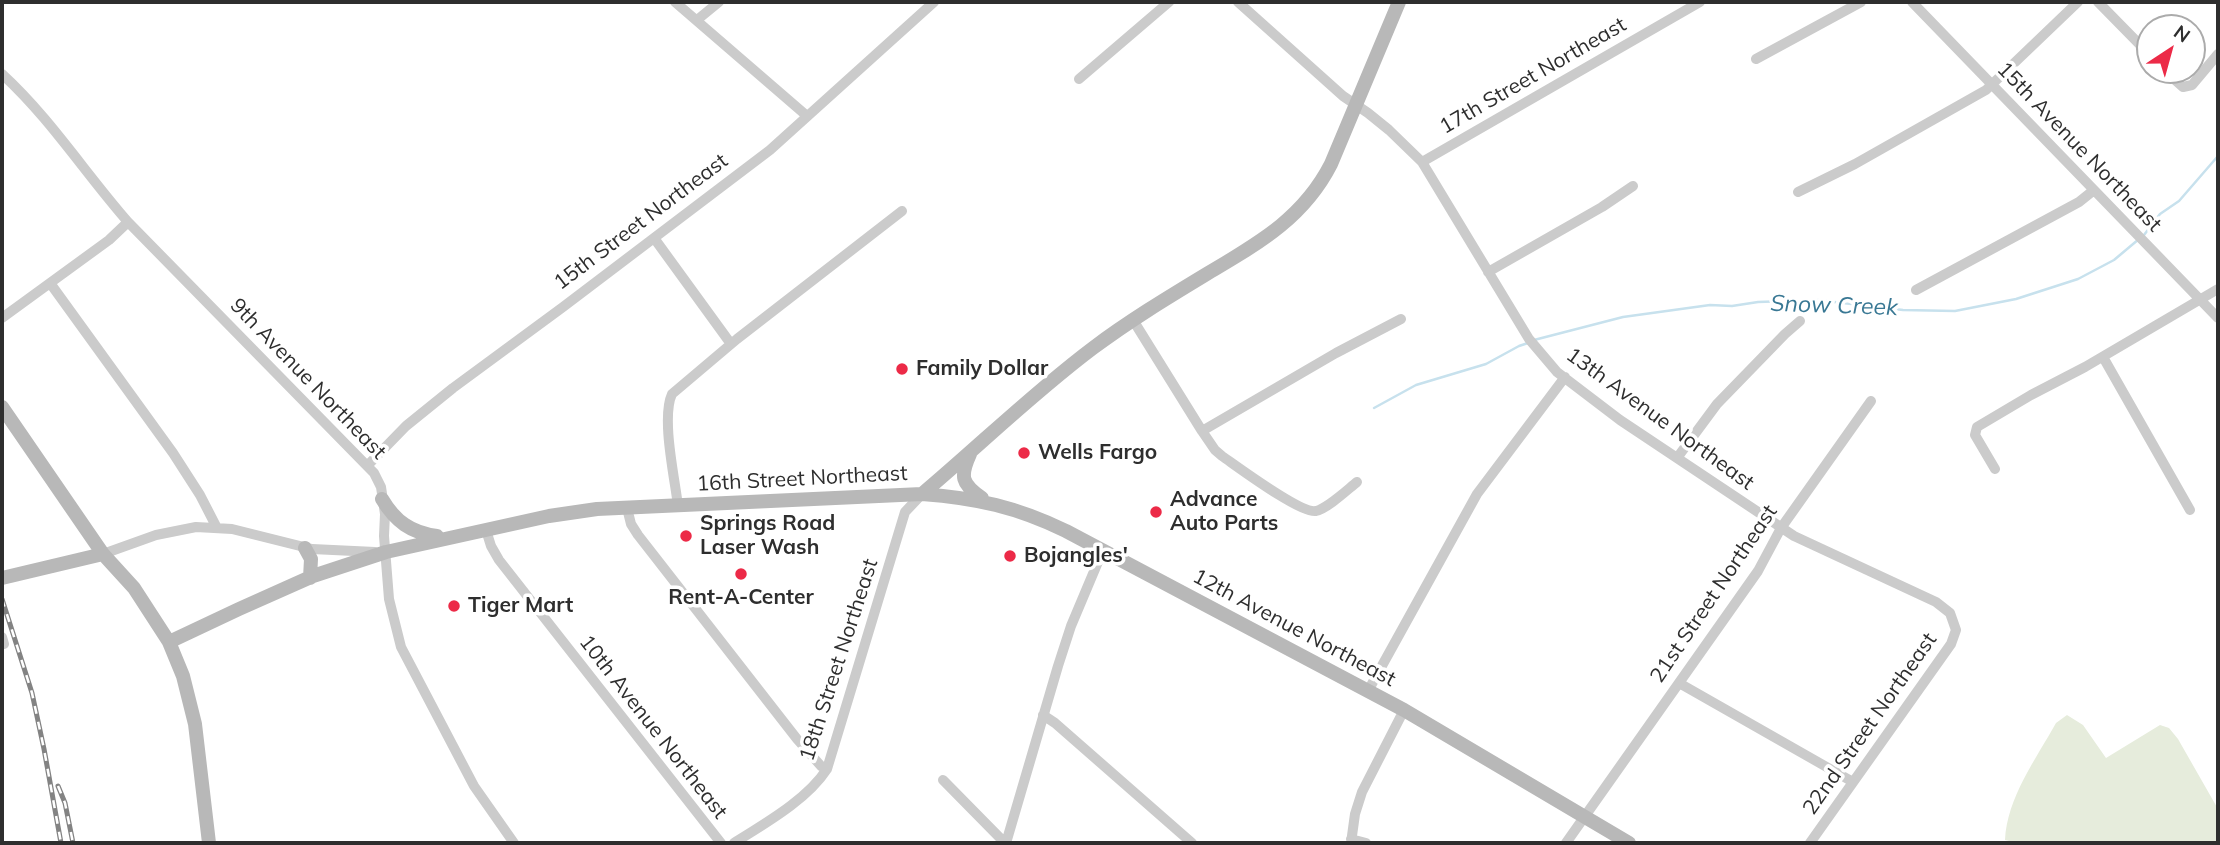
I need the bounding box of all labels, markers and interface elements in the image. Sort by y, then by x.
street label: 17th Street Northeast [1435,12,1631,140]
north arrow [2136,14,2206,84]
text: N [2169,20,2195,48]
street label: 15th Avenue Northeast [1991,57,2167,237]
street label: 15th Street Northeast [549,148,733,296]
water label: Snow Creek [1770,290,1898,322]
street label: 9th Avenue Northeast [225,293,391,465]
street label: 13th Avenue Northeast [1561,342,1759,496]
place label: Family Dollar [916,356,1048,382]
marker: Family Dollar [894,361,910,377]
place label: Wells Fargo [1038,440,1157,466]
marker: Wells Fargo [1016,445,1032,461]
street label: 16th Street Northeast [696,461,908,497]
place label: Advance Auto Parts [1170,487,1278,537]
street label: 21st Street Northeast [1645,500,1783,688]
marker: Advance Auto Parts [1148,504,1164,520]
place label: Springs Road Laser Wash [700,511,835,561]
marker: Springs Road Laser Wash [678,528,694,544]
place label: Bojangles' [1024,543,1128,569]
marker: Bojangles' [1002,548,1018,564]
street label: 18th Street Northeast [794,556,884,764]
street label: 12th Avenue Northeast [1188,564,1400,692]
marker: Rent-A-Center [733,566,749,582]
place label: Rent-A-Center [668,585,814,611]
place label: Tiger Mart [468,593,573,619]
marker: Tiger Mart [446,598,462,614]
street label: 22nd Street Northeast [1798,628,1942,820]
street label: 10th Avenue Northeast [573,630,733,824]

